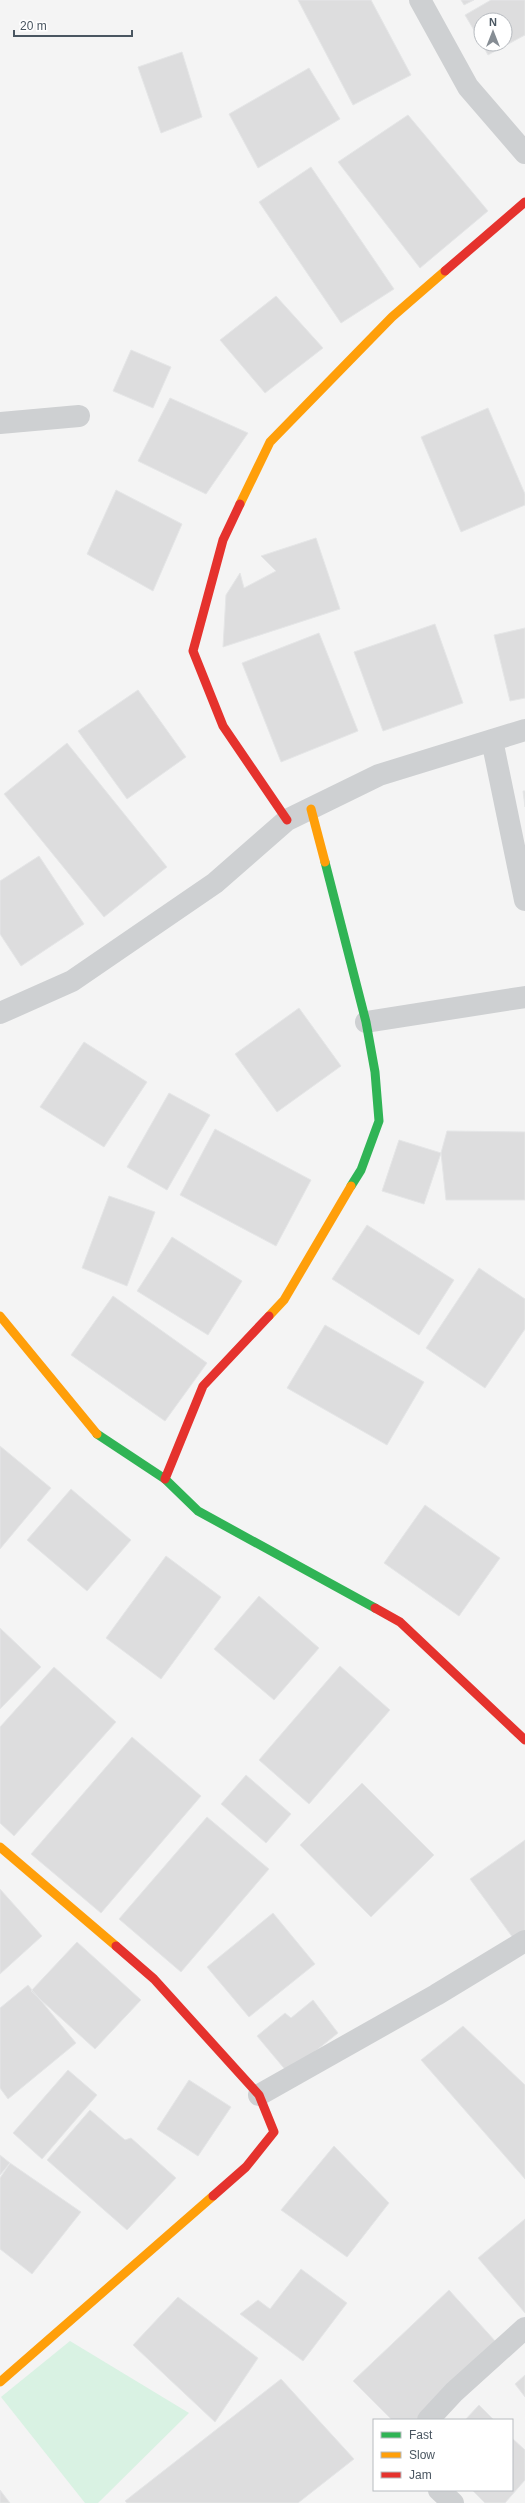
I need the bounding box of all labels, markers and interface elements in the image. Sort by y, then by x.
scale bar [14,12,132,38]
north arrow [473,12,513,52]
text: N [489,16,497,28]
text: 20 m [20,19,47,33]
legend [373,2419,513,2491]
text: Fast [409,2428,433,2442]
text: Slow [409,2448,435,2462]
text: Jam [409,2468,432,2482]

